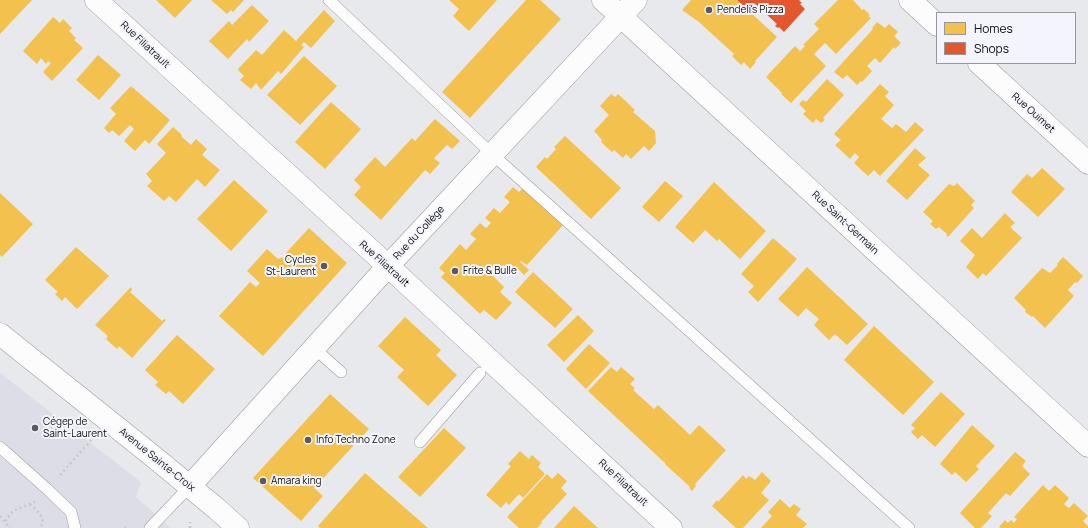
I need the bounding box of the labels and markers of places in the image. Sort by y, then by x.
place label: Pendeli's Pizza [717,4,784,16]
marker: Pendeli's Pizza [704,5,714,15]
place label: Cycles St-Laurent [266,254,316,278]
marker: Cycles St-Laurent [319,261,329,271]
place label: Frite & Bulle [463,265,517,277]
marker: Frite & Bulle [450,266,460,276]
place label: Cégep de Saint-Laurent [43,416,107,440]
marker: Cégep de Saint-Laurent [30,423,40,433]
place label: Info Techno Zone [316,434,396,446]
marker: Info Techno Zone [303,435,313,445]
place label: Amara king [271,475,321,487]
marker: Amara king [258,476,268,486]

